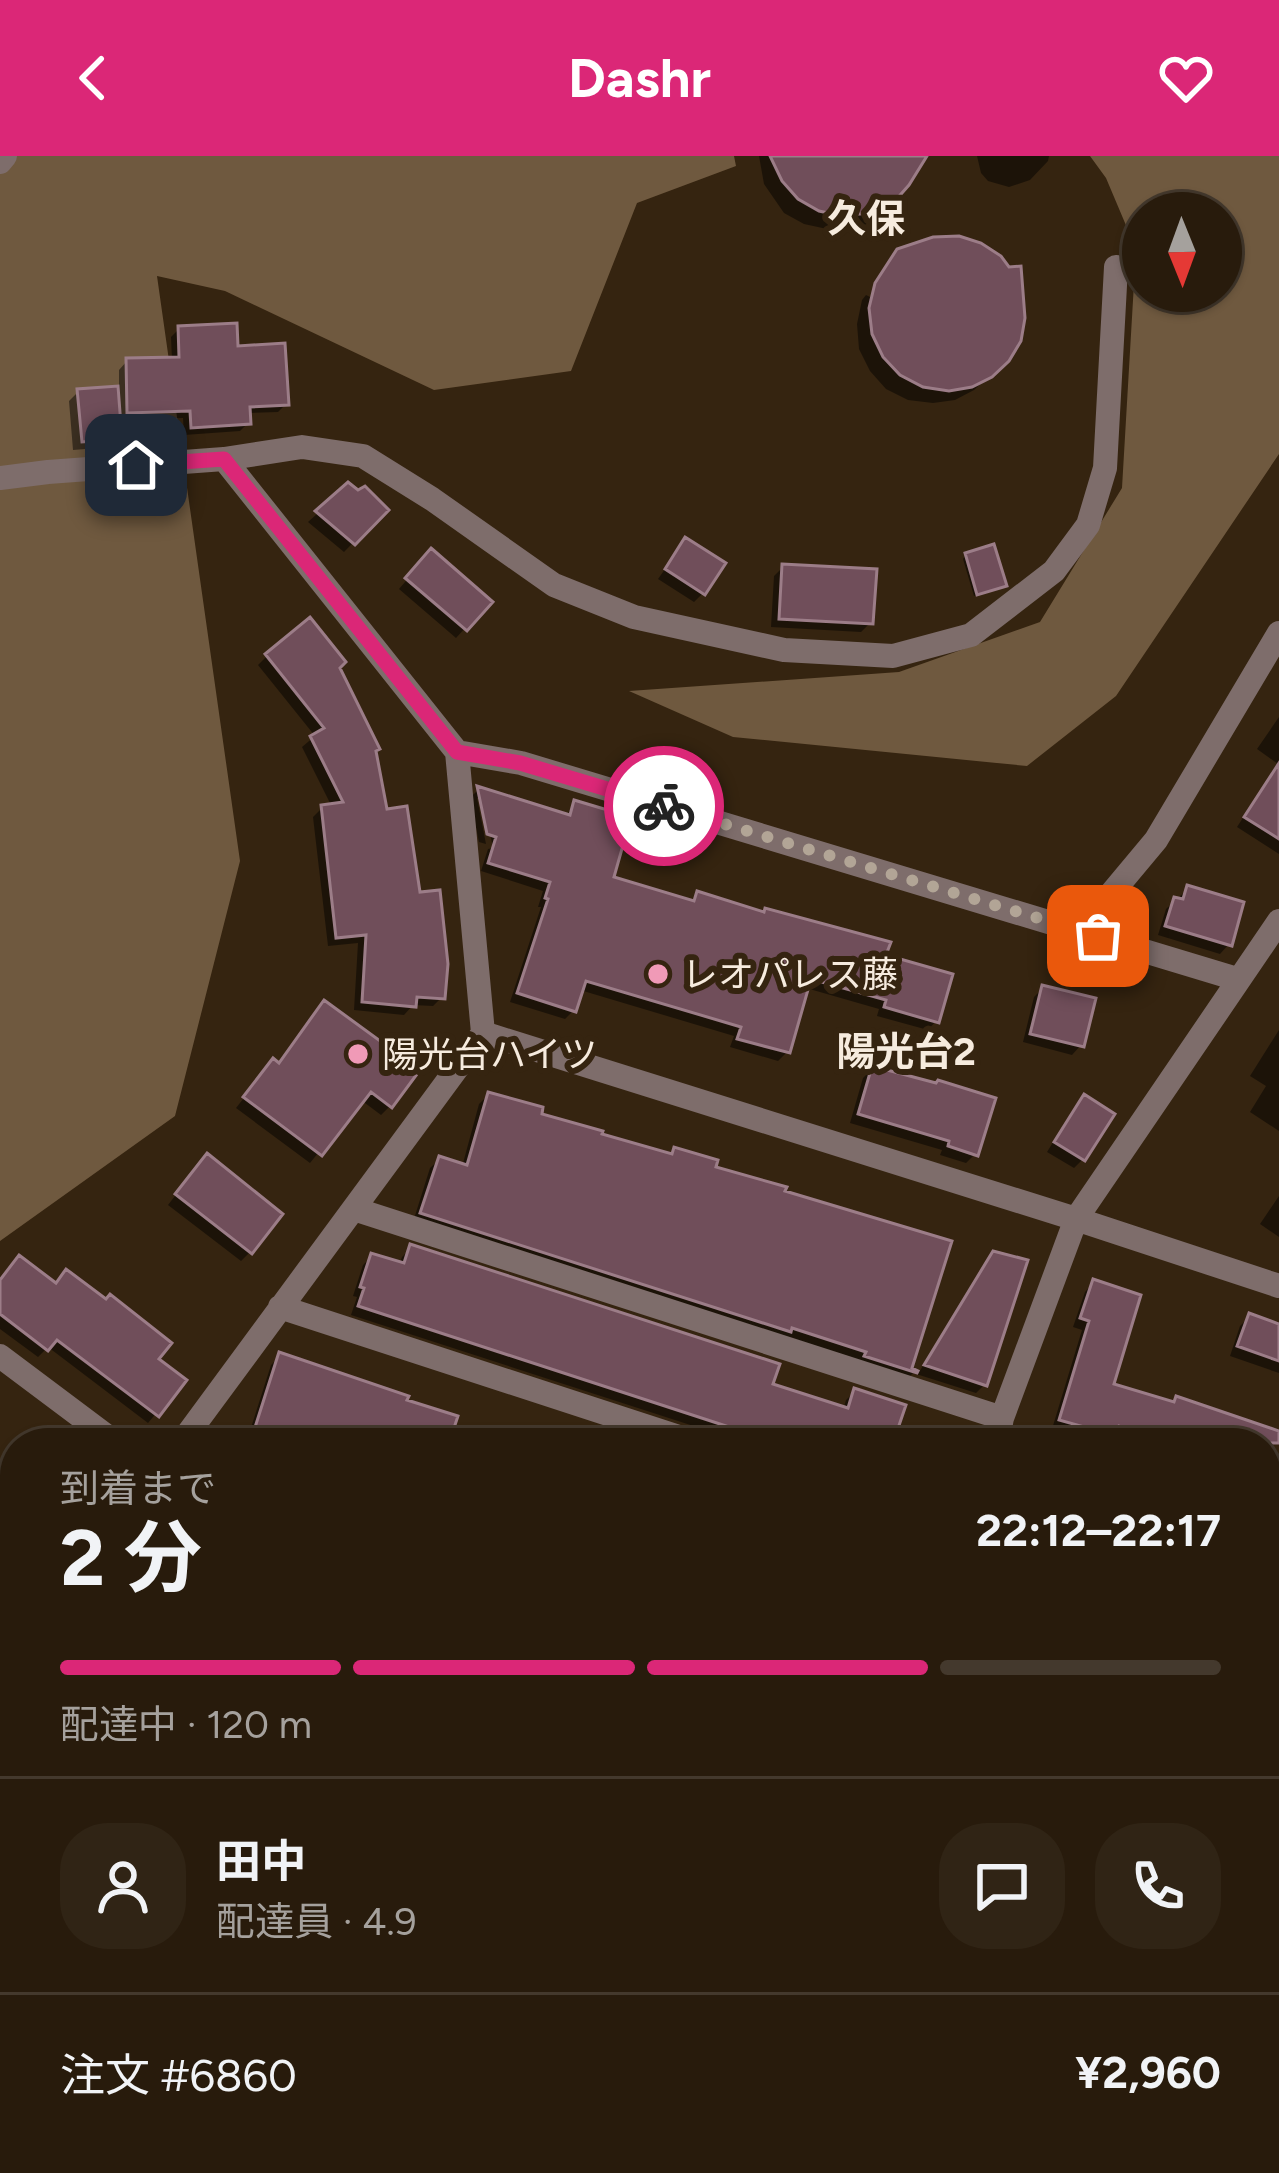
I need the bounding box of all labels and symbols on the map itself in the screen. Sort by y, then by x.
north arrow [1122,192,1242,312]
district label: 久保 [827,195,905,242]
pin [85,414,187,516]
courier [604,746,724,866]
pin [1047,885,1149,987]
place label: レオパレス藤 [682,953,898,996]
marker: レオパレス藤 [645,961,671,987]
district label: 陽光台2 [836,1028,976,1075]
place label: 陽光台ハイツ [382,1033,597,1076]
marker: 陽光台ハイツ [345,1041,371,1067]

